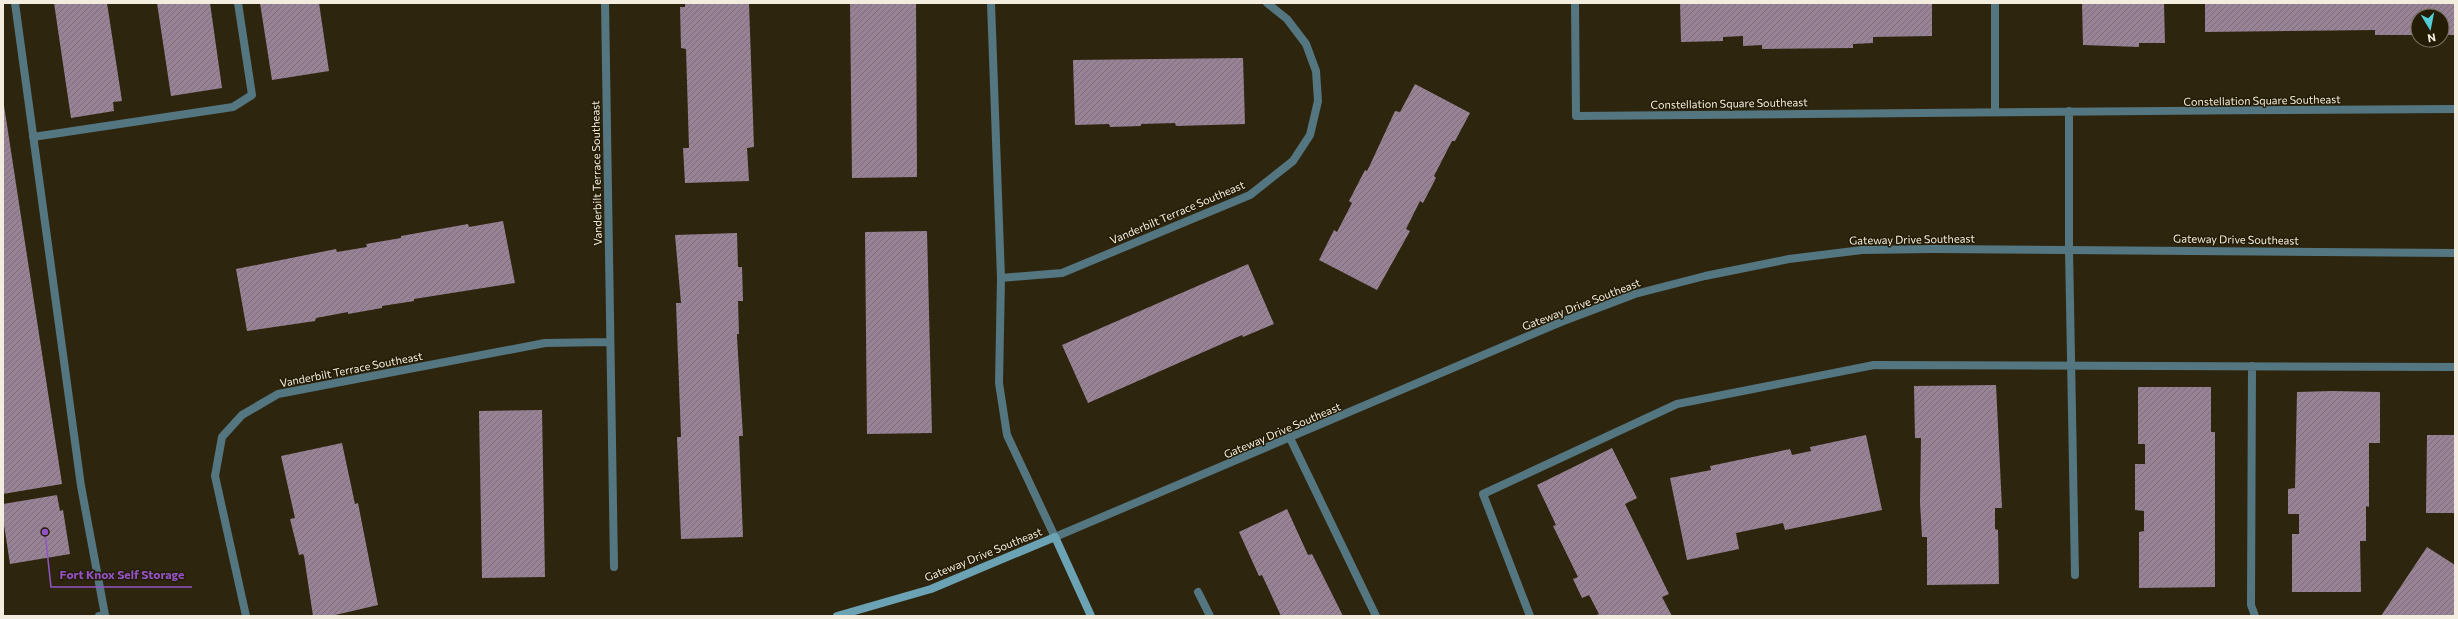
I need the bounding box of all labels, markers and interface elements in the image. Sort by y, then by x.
north arrow [2410,8,2450,48]
text: N [2427,31,2437,45]
street label: Constellation Square Southeast [2183,92,2341,108]
street label: Constellation Square Southeast [1650,95,1808,111]
street label: Vanderbilt Terrace Southeast [588,100,604,246]
street label: Vanderbilt Terrace Southeast [1108,177,1247,246]
street label: Gateway Drive Southeast [1849,231,1975,247]
street label: Gateway Drive Southeast [2173,231,2299,247]
street label: Gateway Drive Southeast [1520,275,1642,333]
street label: Vanderbilt Terrace Southeast [279,349,424,389]
street label: Gateway Drive Southeast [1222,399,1343,461]
street label: Gateway Drive Southeast [922,524,1044,584]
callout: Fort Knox Self Storage [51,563,192,587]
text: Fort Knox Self Storage [60,567,184,581]

